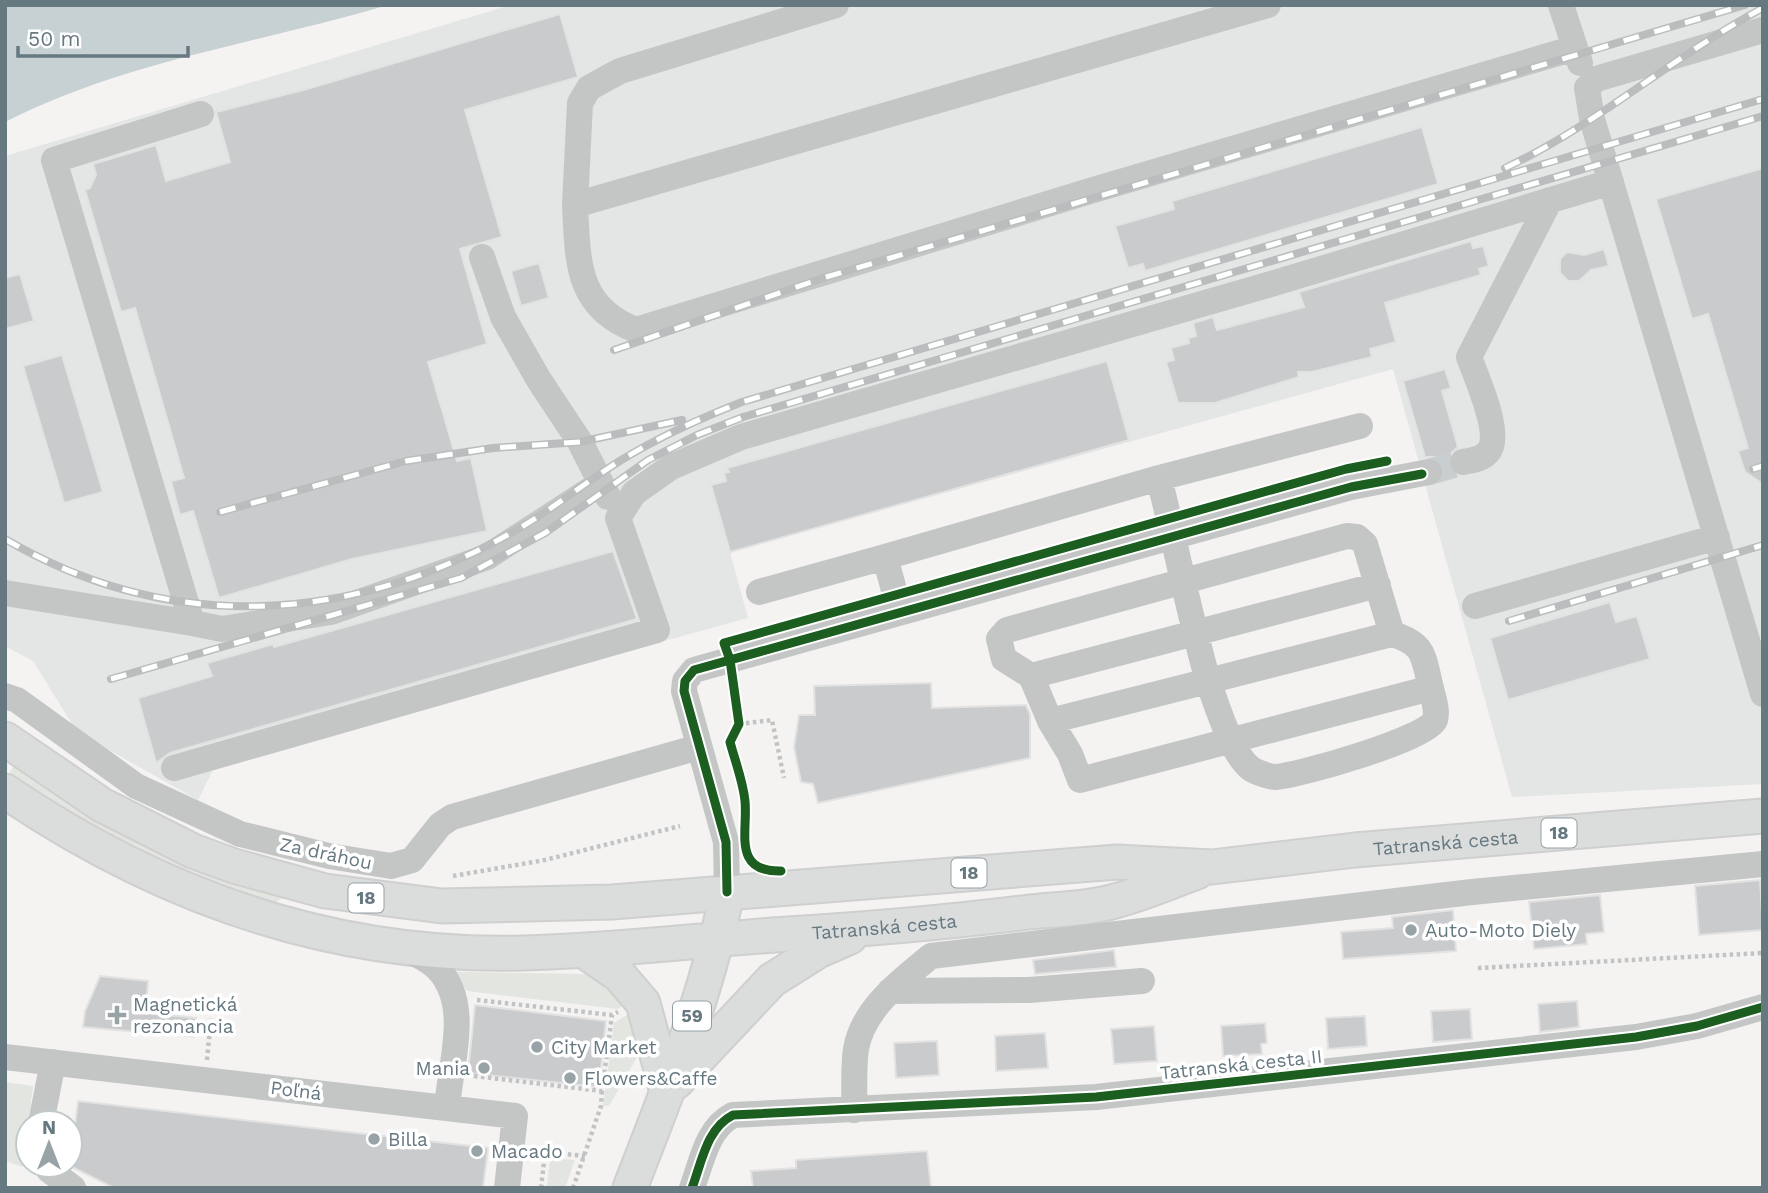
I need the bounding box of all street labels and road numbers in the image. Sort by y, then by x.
road number: 18 [1542,818,1576,848]
street label: Tatranská cesta [1372,825,1519,860]
street label: Za dráhou [278,832,374,874]
road number: 18 [951,858,986,888]
road number: 18 [348,884,384,912]
street label: Tatranská cesta [811,909,958,944]
road number: 59 [673,1001,711,1030]
street label: Tatranská cesta II [1159,1045,1323,1084]
street label: Poľná [269,1076,323,1105]

